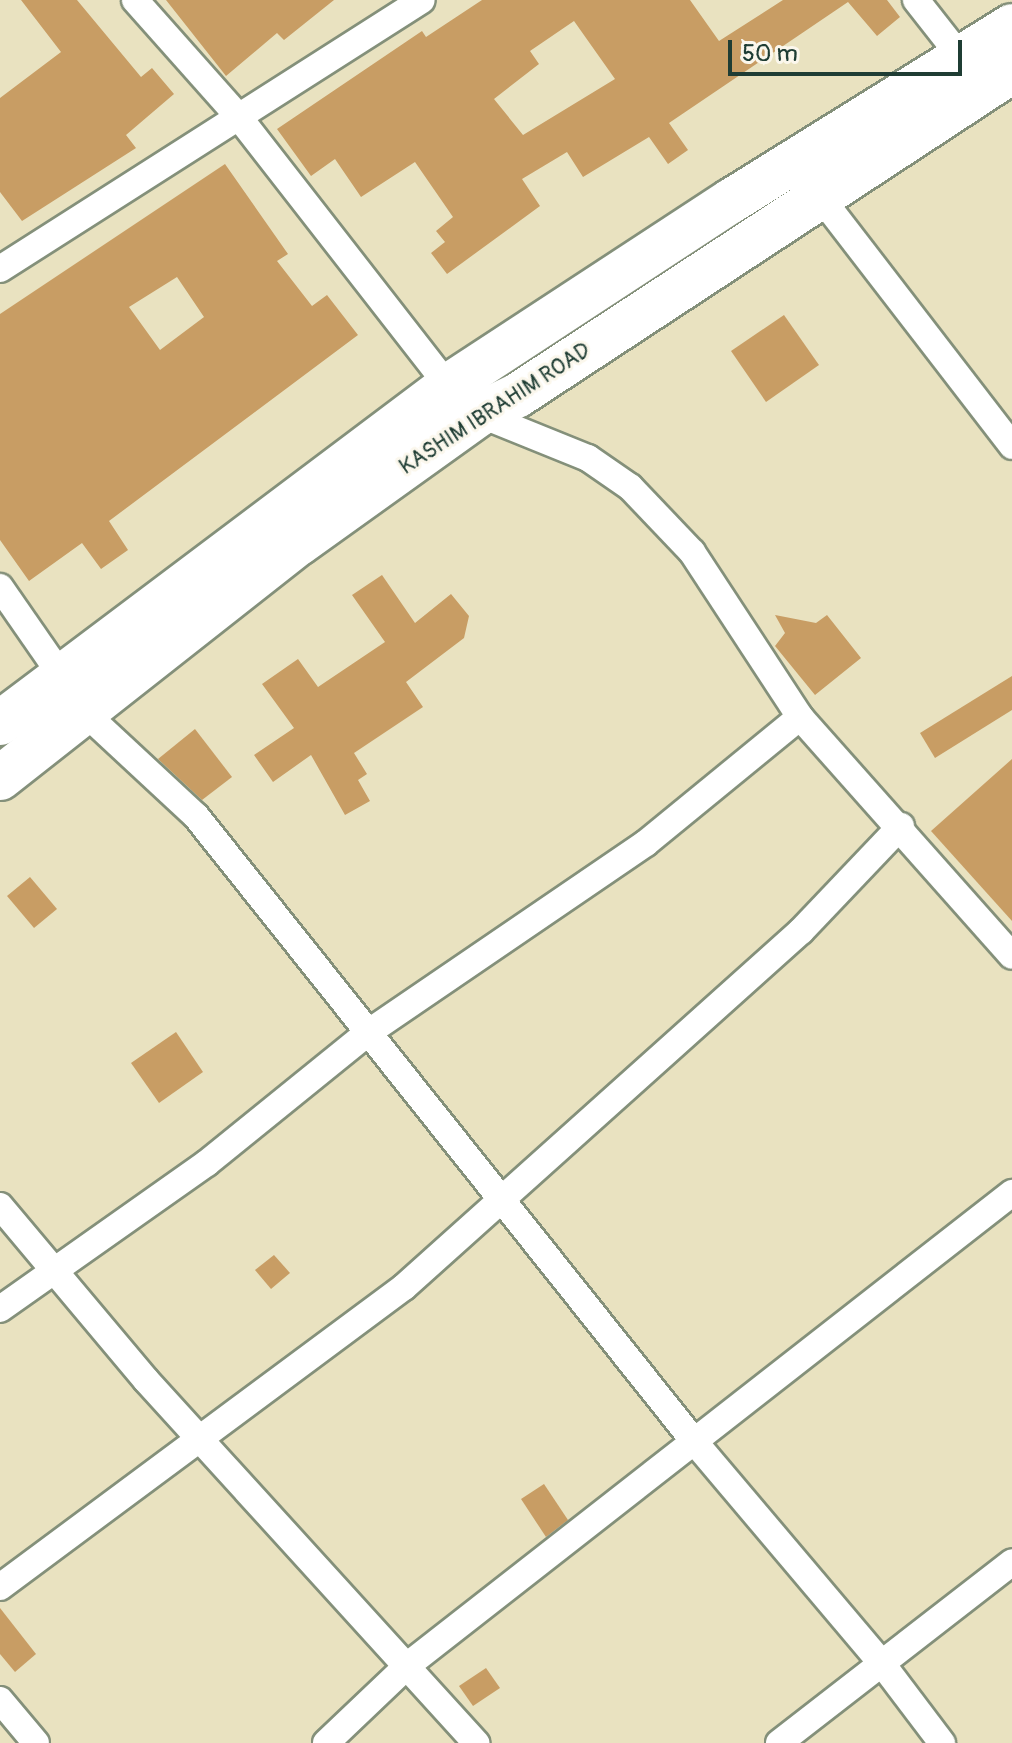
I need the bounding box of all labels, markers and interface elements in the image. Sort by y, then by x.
scale bar [732,24,966,74]
text: 50 m [742,39,798,68]
street label: KASHIM IBRAHIM ROAD [395,337,595,481]

